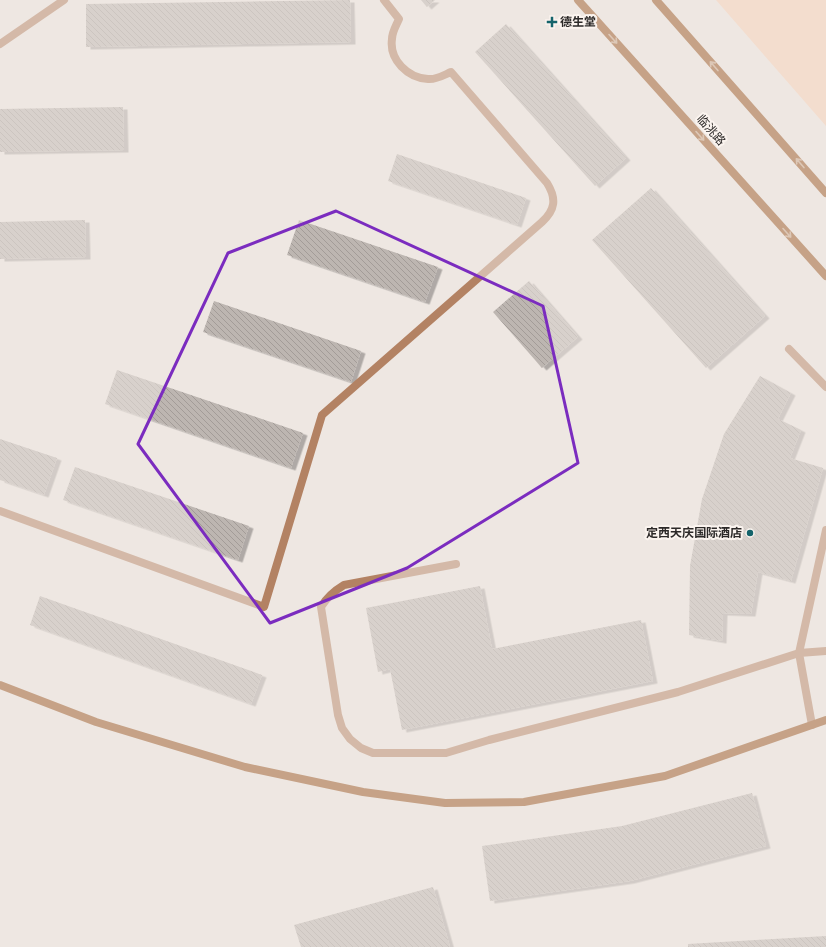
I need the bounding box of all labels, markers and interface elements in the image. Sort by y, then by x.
place label: 德生堂 [560,13,596,30]
marker: 德生堂 [547,17,557,27]
one-way arrow [609,34,618,45]
one-way arrow [710,61,719,71]
street label: 临洮路 [693,111,730,149]
one-way arrow [696,131,705,141]
one-way arrow [796,158,805,169]
one-way arrow [783,228,792,238]
place label: 定西天庆国际酒店 [646,524,742,541]
marker: 定西天庆国际酒店 [745,528,755,538]

